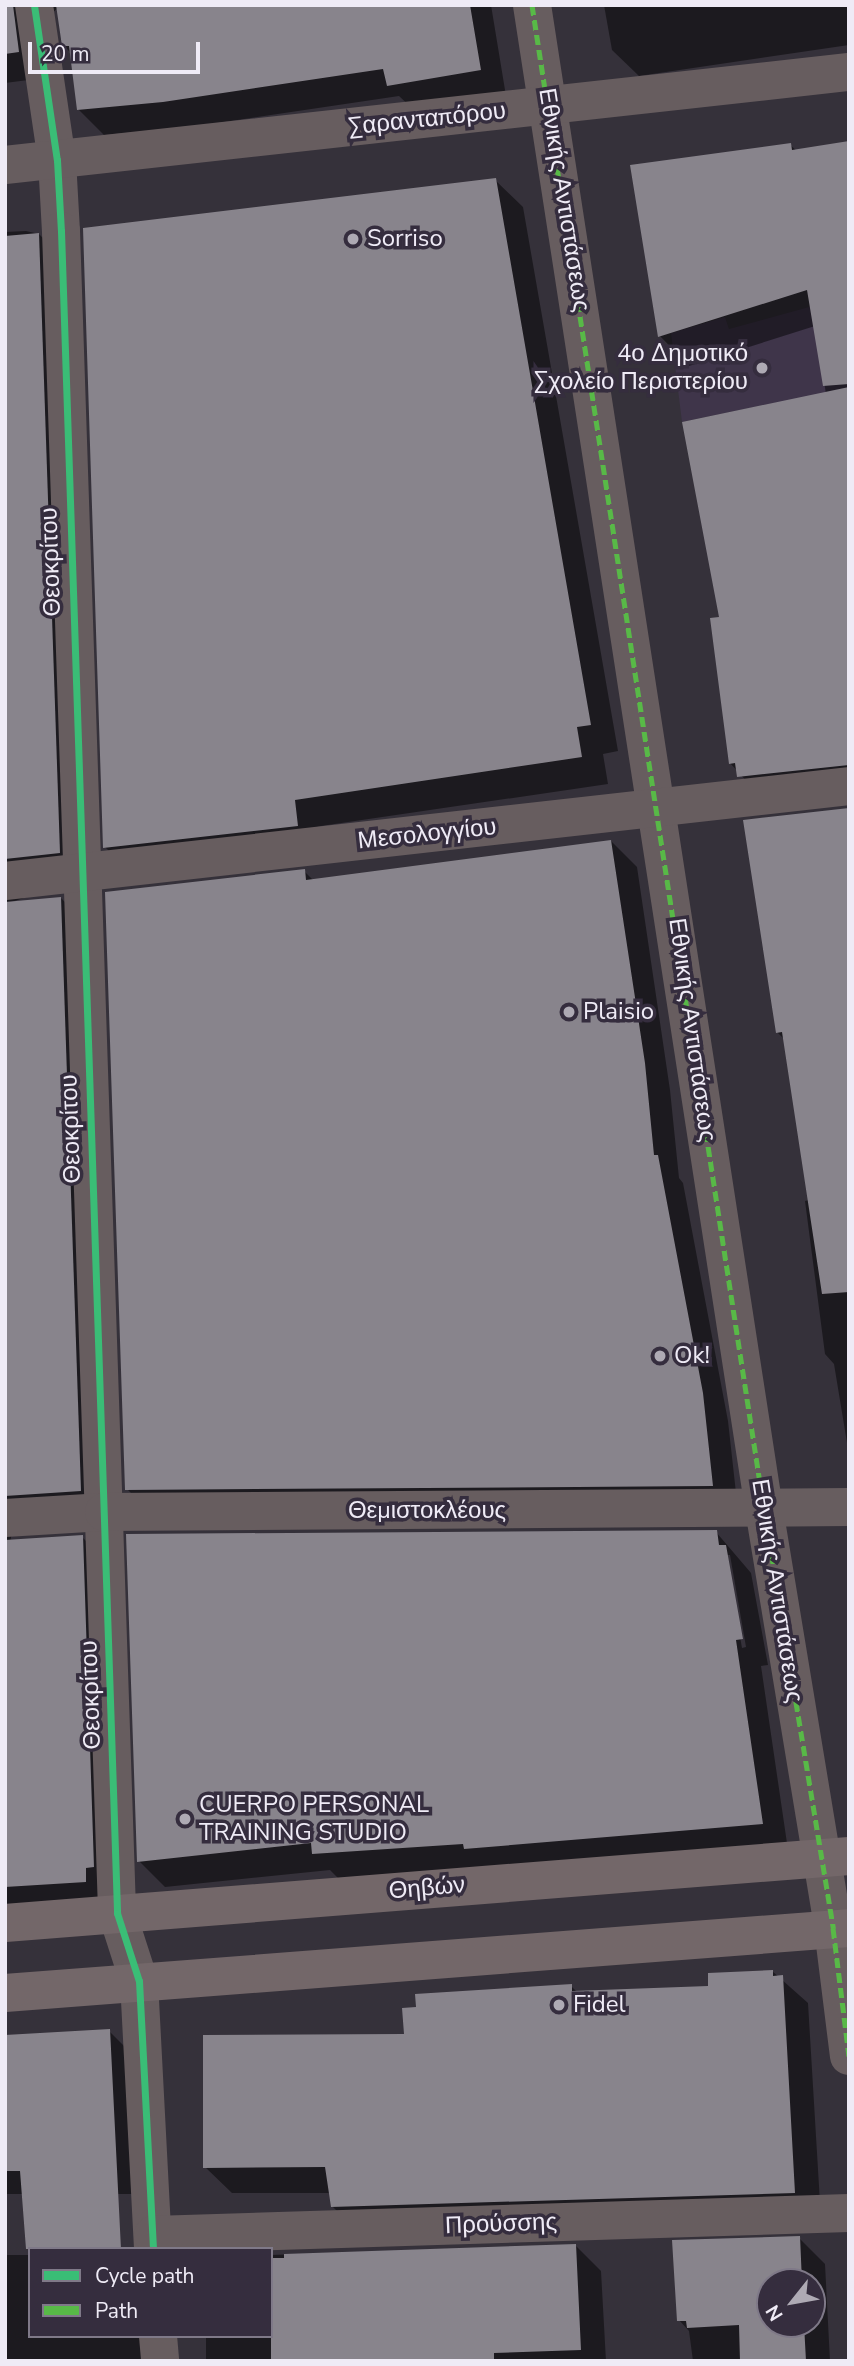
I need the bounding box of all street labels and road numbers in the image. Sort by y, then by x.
street label: Εθνικής Αντιστάσεως [532,86,596,314]
street label: Σαρανταπόρου [347,96,507,142]
street label: Θεοκρίτου [35,507,67,617]
street label: Μεσολογγίου [356,812,498,856]
street label: Εθνικής Αντιστάσεως [662,916,722,1144]
street label: Θεοκρίτου [55,1074,87,1184]
street label: Εθνικής Αντιστάσεως [745,1477,809,1705]
street label: Θεμιστοκλέους [348,1497,506,1525]
street label: Θεοκρίτου [75,1640,107,1750]
street label: Θηβών [388,1870,466,1906]
street label: Προύσσης [445,2208,557,2240]

